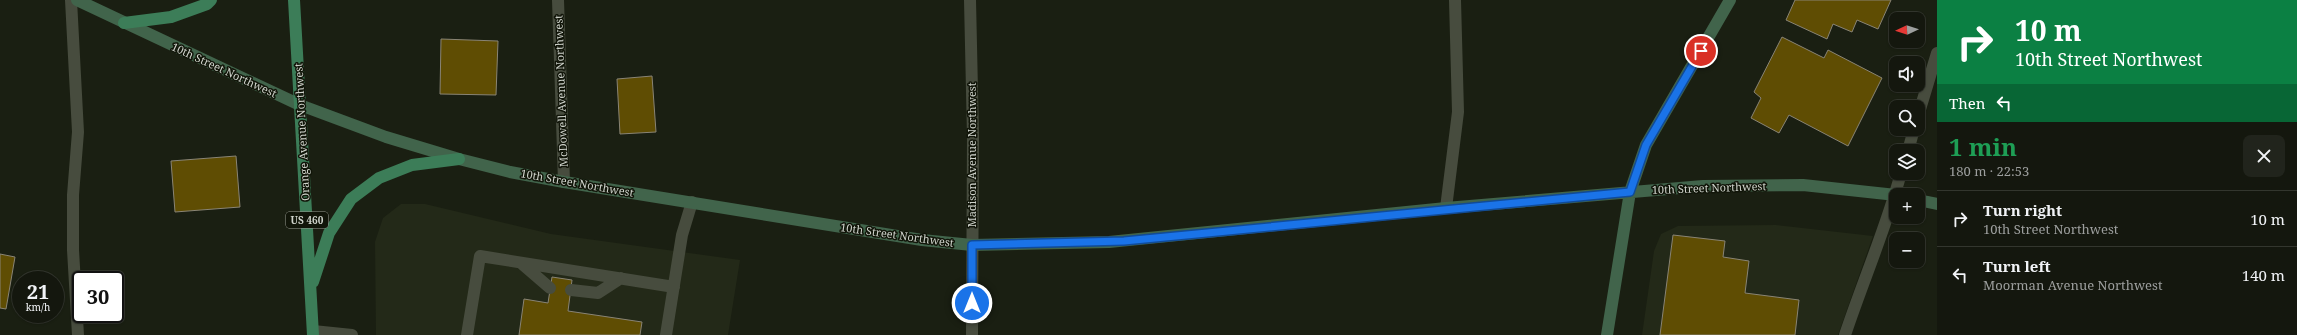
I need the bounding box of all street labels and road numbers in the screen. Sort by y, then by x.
street label: McDowell Avenue Northwest [550,15,571,167]
street label: 10th Street Northwest [169,39,279,101]
street label: Orange Avenue Northwest [290,62,313,201]
street label: Madison Avenue Northwest [964,82,979,228]
street label: 10th Street Northwest [519,165,635,200]
street label: 10th Street Northwest [1651,178,1767,197]
road number: US 460 [286,212,328,228]
street label: 10th Street Northwest [839,219,955,250]

